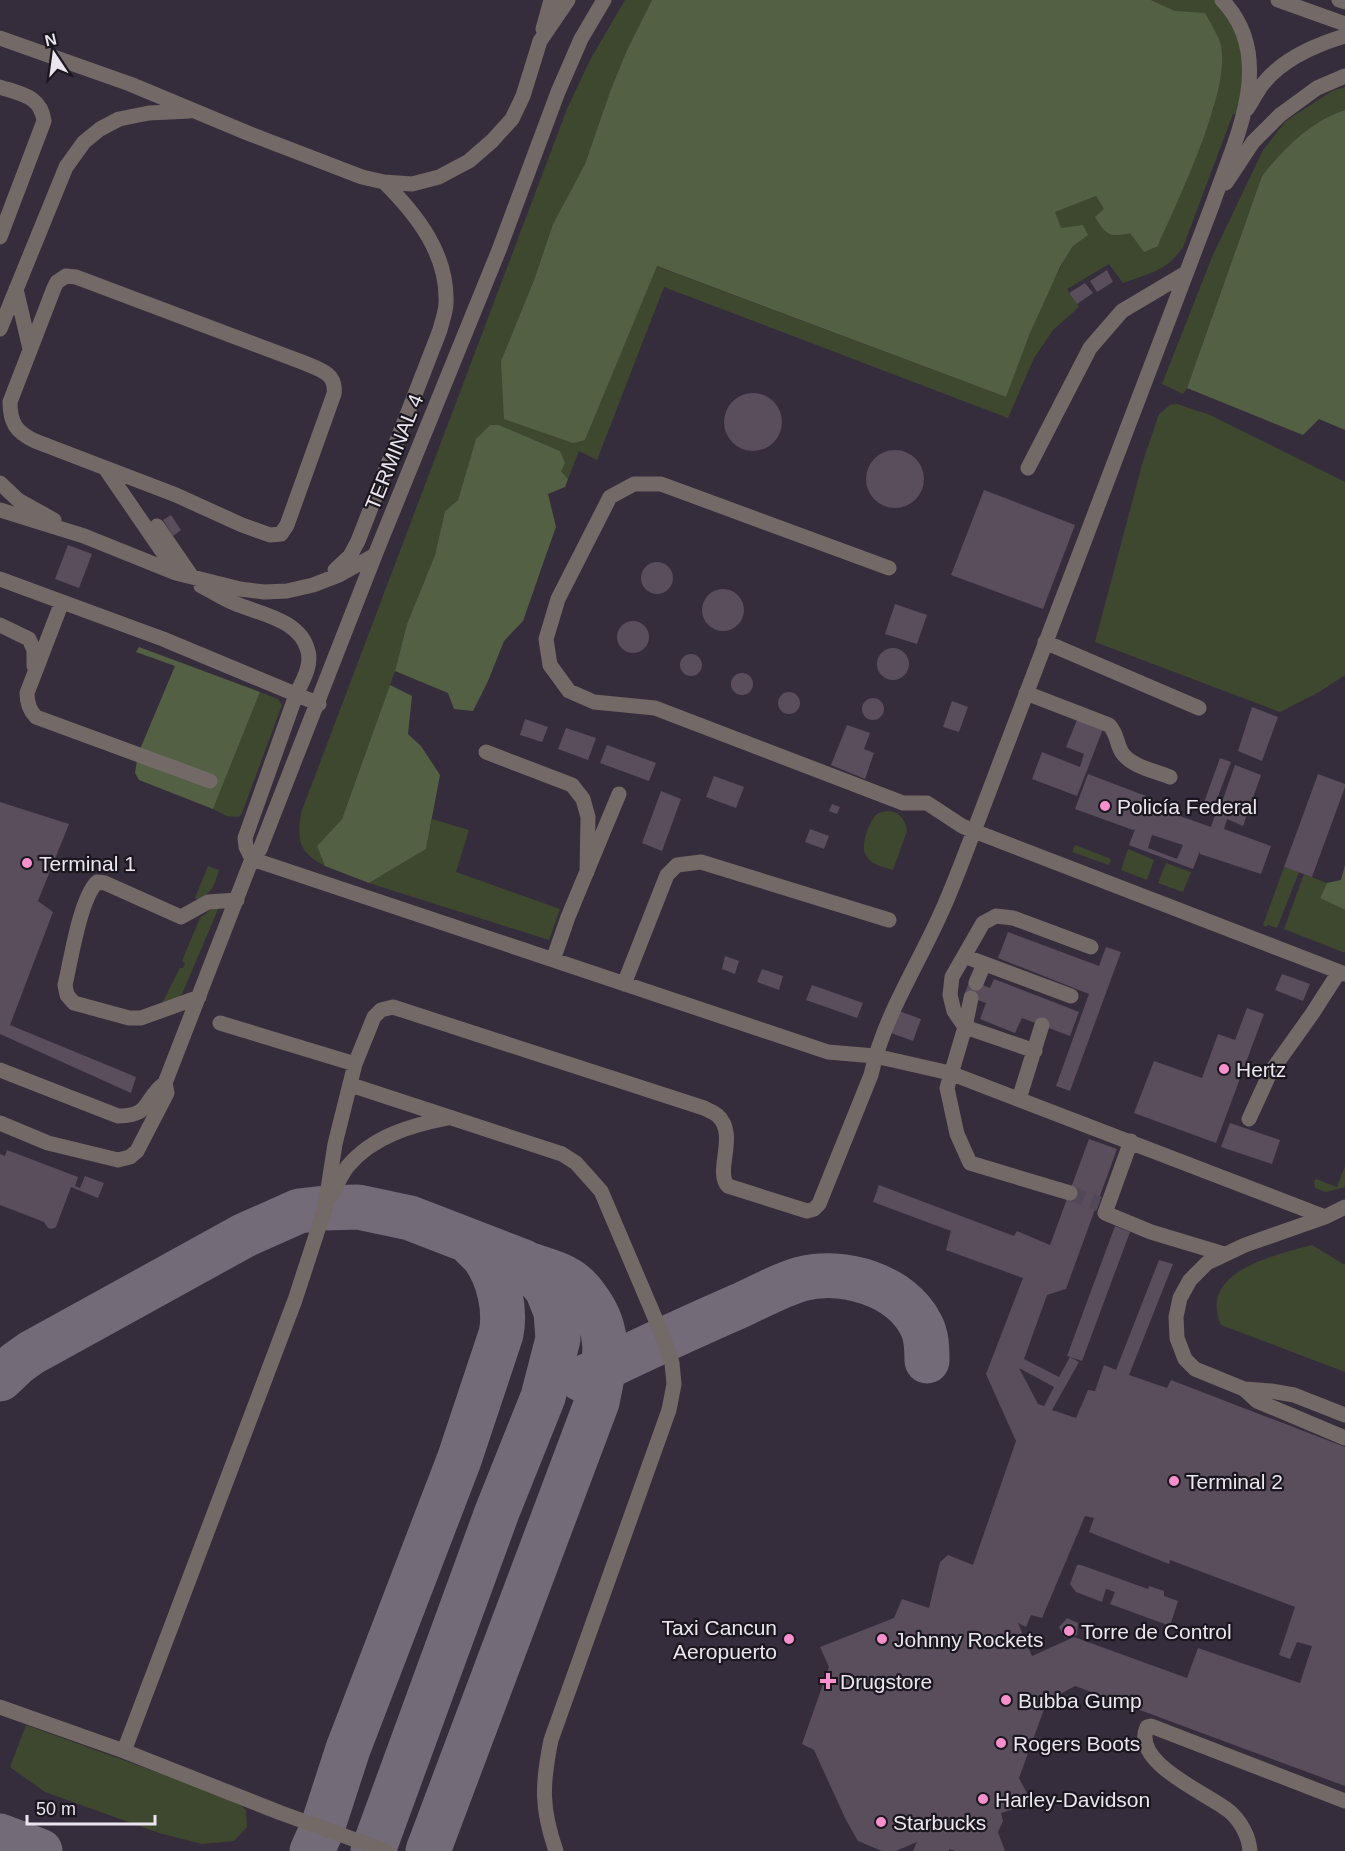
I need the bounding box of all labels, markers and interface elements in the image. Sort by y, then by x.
north arrow [24,24,84,84]
text: N [43,30,58,49]
street label: TERMINAL 4 [360,390,428,513]
place label: Policía Federal [1117,795,1257,818]
marker: Policía Federal [1098,799,1112,813]
place label: Terminal 1 [39,852,136,875]
marker: Terminal 1 [20,856,34,870]
place label: Hertz [1236,1058,1286,1081]
marker: Hertz [1217,1062,1231,1076]
place label: Terminal 2 [1186,1470,1283,1493]
marker: Terminal 2 [1167,1474,1181,1488]
place label: Taxi Cancun Aeropuerto [661,1616,777,1663]
place label: Torre de Control [1081,1620,1232,1643]
marker: Torre de Control [1062,1624,1076,1638]
place label: Johnny Rockets [894,1628,1043,1651]
marker: Taxi Cancun Aeropuerto [782,1632,796,1646]
marker: Johnny Rockets [875,1632,889,1646]
place label: Drugstore [840,1670,932,1693]
marker: Drugstore [821,1674,835,1688]
place label: Bubba Gump [1018,1689,1142,1712]
marker: Bubba Gump [999,1693,1013,1707]
place label: Rogers Boots [1013,1732,1140,1755]
marker: Rogers Boots [994,1736,1008,1750]
scale bar [27,1788,154,1826]
place label: Harley-Davidson [995,1788,1150,1811]
marker: Harley-Davidson [976,1792,990,1806]
text: 50 m [36,1799,76,1819]
place label: Starbucks [893,1811,986,1834]
marker: Starbucks [874,1815,888,1829]

